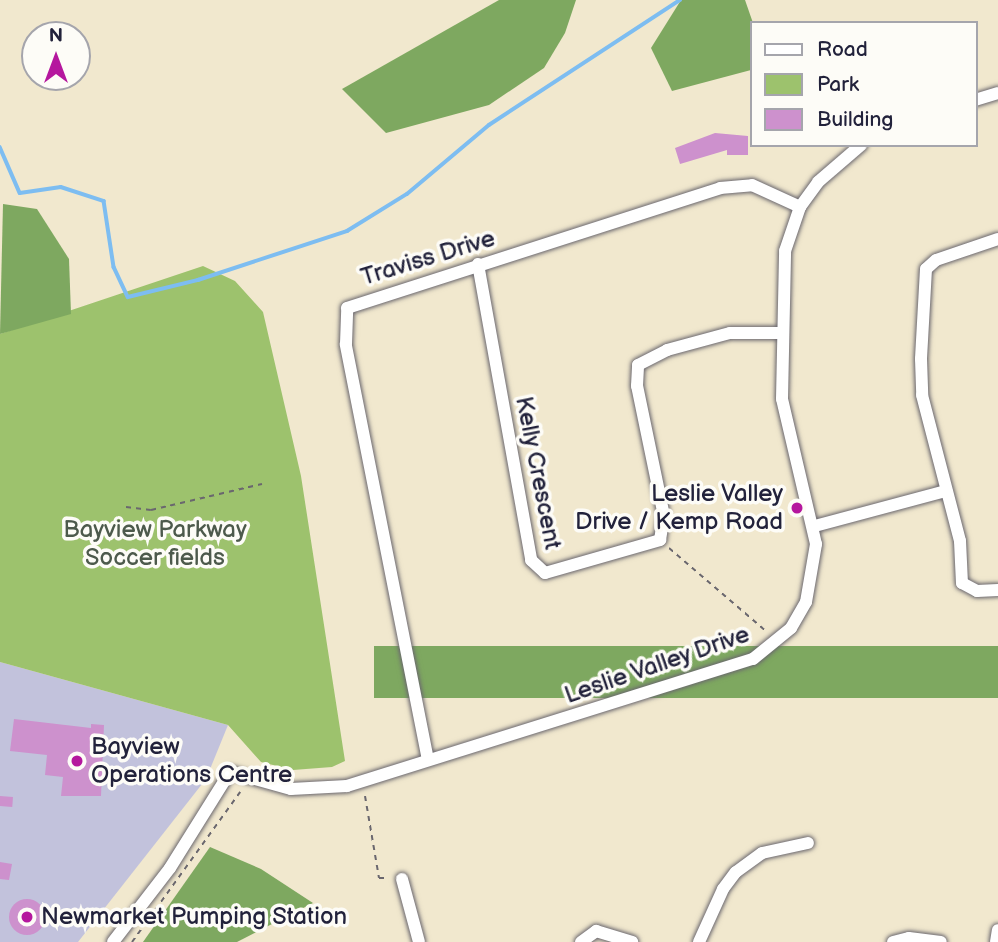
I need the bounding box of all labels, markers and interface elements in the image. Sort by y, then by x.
north arrow [21,21,91,91]
legend [750,21,977,147]
text: N [49,25,63,48]
text: Road [817,37,868,62]
text: Park [817,72,859,97]
text: Building [817,107,893,132]
street label: Traviss Drive [357,224,499,292]
street label: Kelly Crescent [509,393,567,553]
place label: Leslie Valley Drive / Kemp Road [575,480,783,536]
marker: Leslie Valley Drive / Kemp Road [789,500,805,516]
park label: Bayview Parkway Soccer fields [63,516,247,572]
street label: Leslie Valley Drive [560,620,754,710]
place label: Bayview Operations Centre [91,733,292,789]
marker: Bayview Operations Centre [69,753,85,769]
place label: Newmarket Pumping Station [41,903,348,931]
marker: Newmarket Pumping Station [19,909,35,925]

